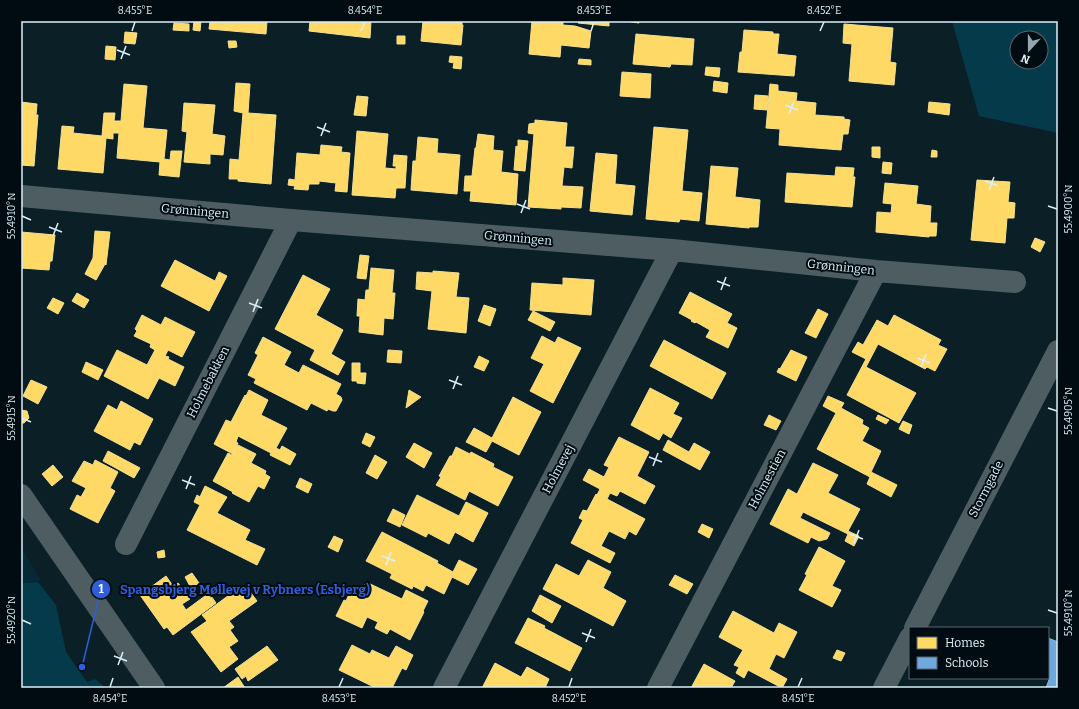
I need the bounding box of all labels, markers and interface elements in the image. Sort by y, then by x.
text: 8.455°E [118,5,152,17]
text: 8.454°E [348,5,382,17]
text: 8.453°E [577,5,611,17]
text: 8.452°E [807,5,841,17]
north arrow [1009,30,1049,70]
text: N [1019,51,1032,66]
text: 55.4900°N [1063,184,1075,233]
text: 55.4910°N [6,193,18,239]
street label: Grønningen [161,201,230,221]
street label: Grønningen [484,228,553,248]
street label: Grønningen [807,256,876,278]
street label: Holmebakken [184,344,232,420]
text: 55.4905°N [1063,387,1075,435]
text: 55.4915°N [6,395,18,441]
street label: Holmevej [539,442,577,496]
street label: Holmestien [745,446,789,511]
street label: Stormgade [966,458,1006,520]
callout: Spangsbjerg Møllevej v Rybners (Esbjerg) [91,577,378,602]
text: 1 [98,582,104,596]
text: Spangsbjerg Møllevej v Rybners (Esbjerg) [120,582,370,598]
text: 55.4910°N [1063,590,1075,636]
text: 55.4920°N [6,596,18,644]
legend [909,627,1049,679]
text: Homes [945,636,985,650]
text: Schools [945,656,989,670]
text: 8.454°E [93,693,127,705]
text: 8.453°E [322,693,356,705]
text: 8.452°E [552,693,586,705]
text: 8.451°E [782,693,814,705]

